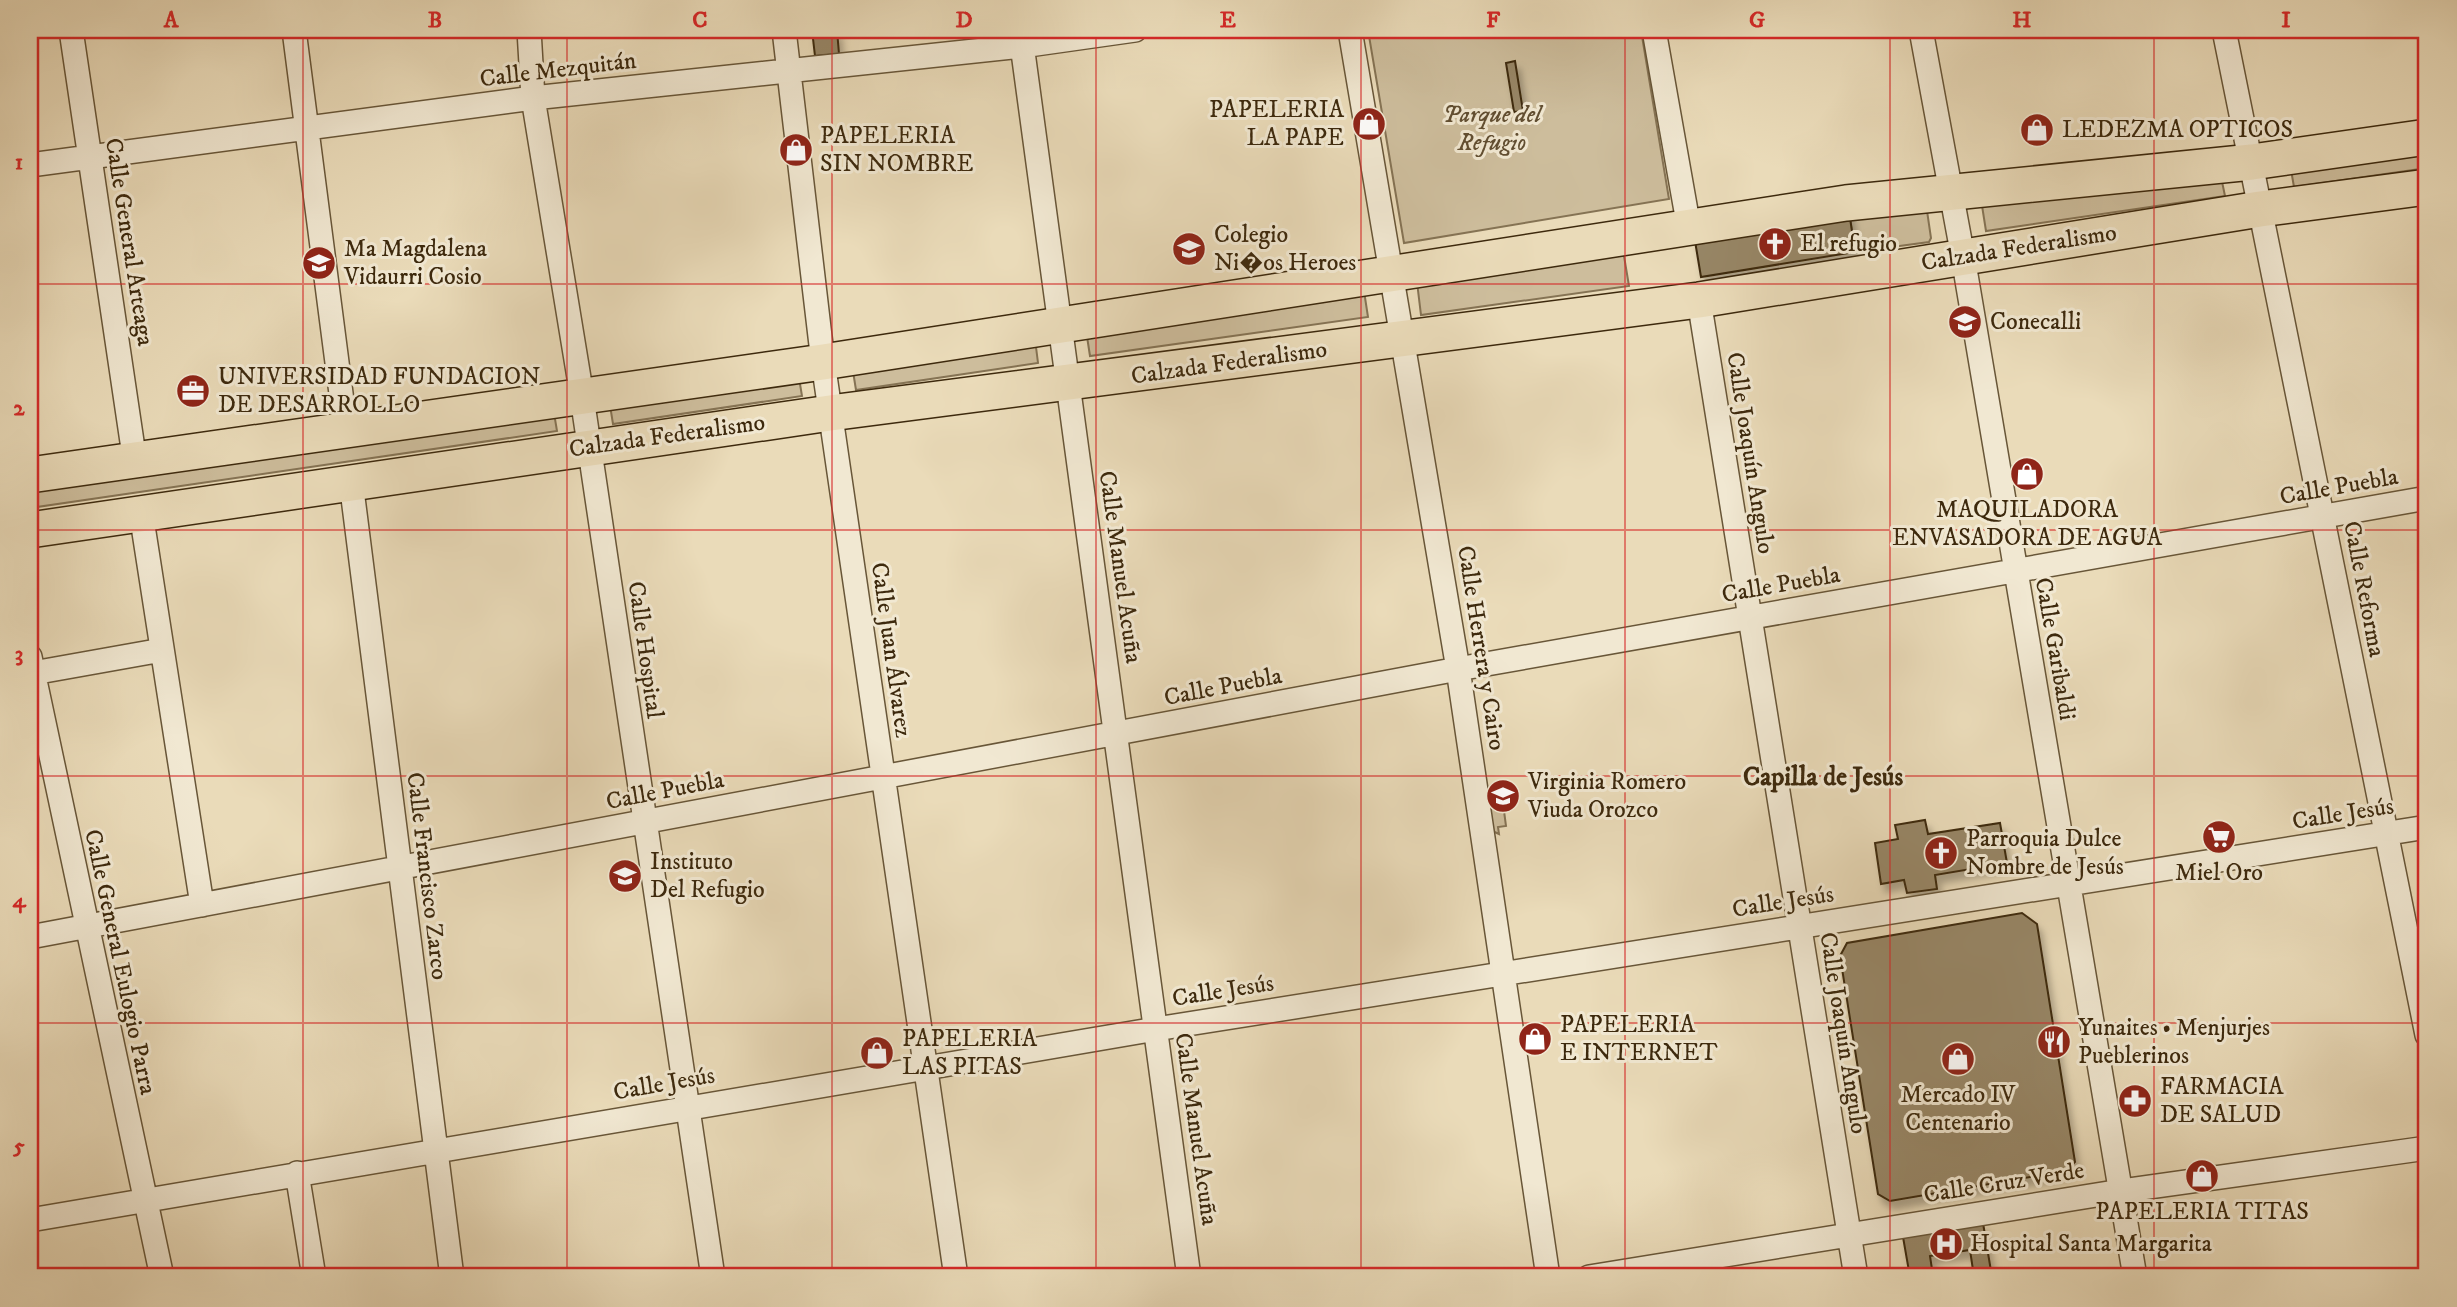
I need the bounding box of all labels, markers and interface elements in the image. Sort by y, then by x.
text: A [163,6,180,35]
text: B [428,6,442,35]
text: C [692,6,708,35]
text: D [955,6,973,35]
text: E [1220,6,1236,35]
text: F [1486,6,1501,35]
text: G [1749,6,1765,35]
text: H [2012,6,2032,35]
text: I [2281,6,2291,35]
street label: Calle Mezquitán [478,45,638,94]
place label: PAPELERIA LA PAPE [1209,95,1345,153]
park label: Parque del Refugio [1443,100,1544,158]
shop icon: PAPELERIA LA PAPE [1350,105,1388,143]
shop icon: LEDEZMA OPTICOS [2018,111,2056,149]
place label: LEDEZMA OPTICOS [2062,115,2293,145]
place label: PAPELERIA SIN NOMBRE [820,121,973,179]
shop icon: PAPELERIA SIN NOMBRE [777,131,815,169]
street label: Calle General Arteaga [98,136,160,349]
text: 1 [15,148,23,177]
street label: Calzada Federalismo [1919,218,2119,278]
place label: Colegio Ni�os Heroes [1214,220,1356,278]
church icon: El refugio [1756,225,1794,263]
place label: El refugio [1800,229,1897,259]
school or university icon: Colegio Ni�os Heroes [1170,230,1208,268]
place label: Ma Magdalena Vidaurri Cosio [343,234,488,292]
school or university icon: Ma Magdalena Vidaurri Cosio [300,244,338,282]
school or university icon: Conecalli [1946,303,1984,341]
place label: Conecalli [1990,307,2081,337]
street label: Calzada Federalismo [1129,334,1329,392]
street label: Calle Joaquín Angulo [1719,350,1781,556]
place label: UNIVERSIDAD FUNDACION DE DESARROLLO [218,362,540,420]
office icon: UNIVERSIDAD FUNDACION DE DESARROLLO [174,372,212,410]
text: 2 [13,394,25,423]
street label: Calzada Federalismo [567,407,767,465]
shop icon: MAQUILADORA ENVASADORA DE AGUA [2008,455,2046,493]
street label: Calle Puebla [2278,462,2401,512]
street label: Calle Manuel Acuña [1092,469,1148,666]
place label: MAQUILADORA ENVASADORA DE AGUA [1892,495,2163,553]
street label: Calle Reforma [2336,519,2392,660]
street label: Calle Herrera y Cairo [1450,543,1512,753]
street label: Calle Juan Álvarez [864,560,919,740]
street label: Calle Puebla [1720,560,1843,610]
street label: Calle Garibaldi [2028,575,2082,723]
street label: Calle Hospital [621,579,670,721]
text: 3 [15,640,23,669]
street label: Calle Puebla [1161,661,1285,713]
district label: Capilla de Jesús [1743,761,1903,794]
street label: Calle Puebla [603,765,727,817]
place label: Virginia Romero Viuda Orozco [1527,767,1686,825]
street label: Calle Francisco Zarco [399,771,455,981]
school or university icon: Virginia Romero Viuda Orozco [1484,777,1522,815]
street label: Calle Jesús [2290,791,2396,837]
supermarket icon: Miel Oro [2200,818,2238,856]
place label: Parroquia Dulce Nombre de Jesús [1966,824,2124,882]
street label: Calle General Eulogio Parra [77,827,163,1098]
church icon: Parroquia Dulce Nombre de Jesús [1922,834,1960,872]
place label: Instituto Del Refugio [650,847,765,905]
school or university icon: Instituto Del Refugio [606,857,644,895]
place label: Miel Oro [2175,858,2263,888]
street label: Calle Jesús [1730,879,1836,925]
text: 4 [12,886,27,915]
street label: Calle Joaquín Angulo [1812,930,1874,1136]
street label: Calle Jesús [1170,968,1276,1014]
place label: PAPELERIA E INTERNET [1560,1010,1718,1068]
place label: Yunaites • Menjurjes Pueblerinos [2078,1013,2270,1071]
shop icon: PAPELERIA E INTERNET [1516,1020,1554,1058]
restaurant icon: Yunaites • Menjurjes Pueblerinos [2035,1023,2073,1061]
place label: PAPELERIA LAS PITAS [902,1024,1038,1082]
street label: Calle Manuel Acuña [1168,1031,1224,1228]
shop icon: PAPELERIA LAS PITAS [858,1034,896,1072]
shop icon: Mercado IV Centenario [1939,1040,1977,1078]
street label: Calle Jesús [611,1060,717,1108]
place label: FARMACIA DE SALUD [2160,1072,2284,1130]
place label: Mercado IV Centenario [1901,1080,2016,1138]
pharmacy icon: FARMACIA DE SALUD [2116,1082,2154,1120]
text: 5 [12,1132,25,1161]
street label: Calle Cruz Verde [1922,1155,2086,1210]
shop icon: PAPELERIA TITAS [2183,1157,2221,1195]
place label: PAPELERIA TITAS [2095,1197,2309,1227]
hospital icon: Hospital Santa Margarita [1927,1225,1965,1263]
place label: Hospital Santa Margarita [1970,1229,2213,1259]

